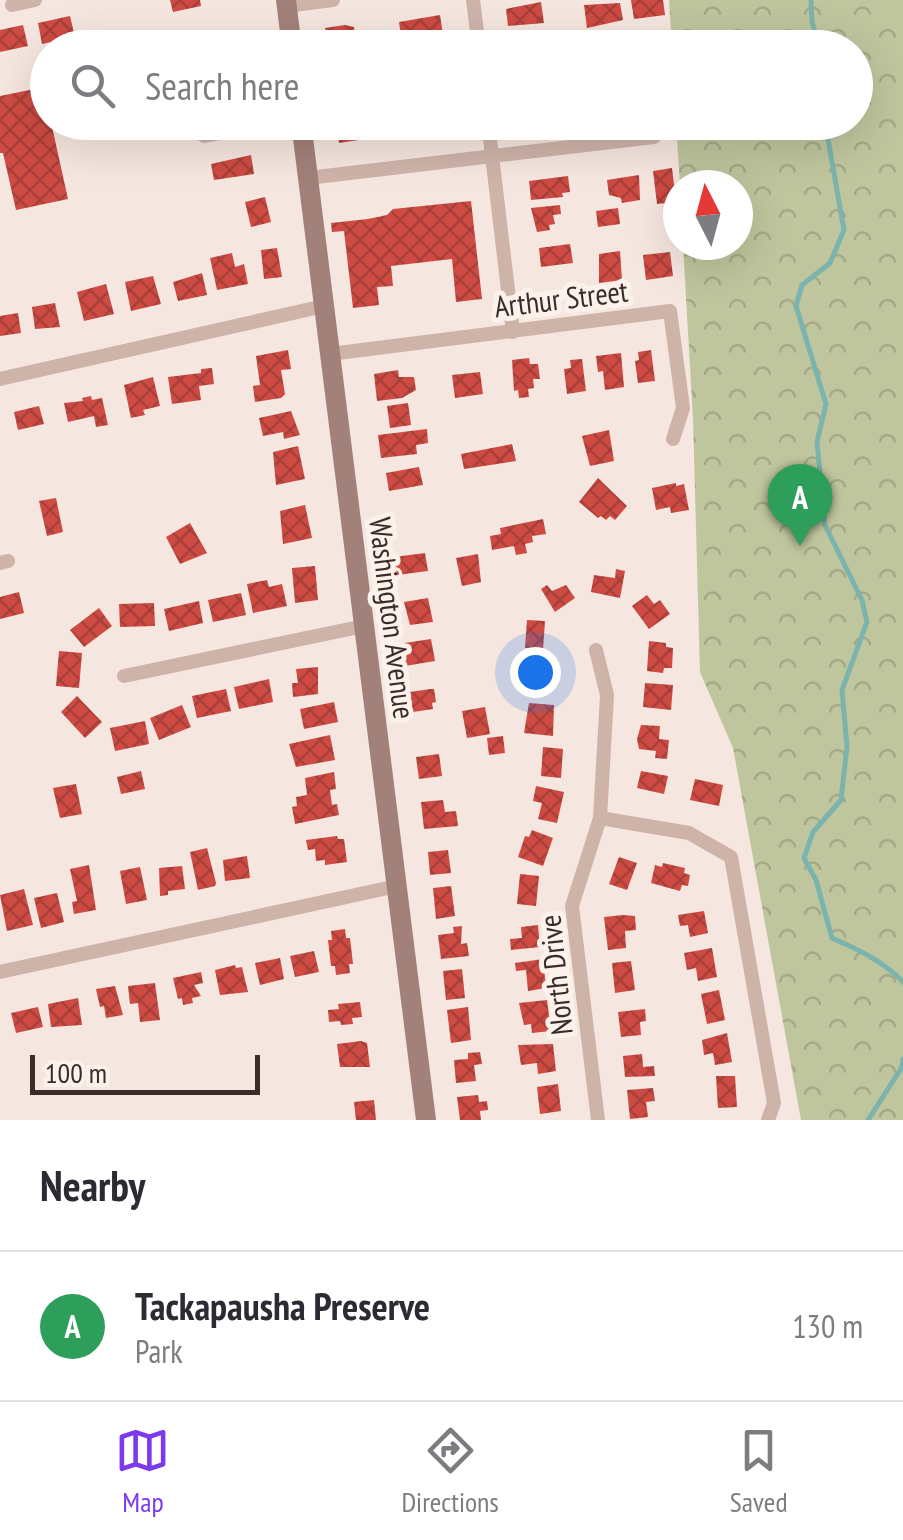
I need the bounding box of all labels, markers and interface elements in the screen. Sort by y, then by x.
search box [30,30,873,140]
icon: search [65,58,120,113]
text: Search here [145,61,299,110]
north arrow [663,170,753,260]
street label: Arthur Street [492,270,631,326]
pin: A [768,464,832,546]
street label: Washington Avenue [361,515,425,721]
your location [510,647,561,698]
street label: North Drive [529,913,581,1037]
scale bar [30,1050,260,1094]
text: 100 m [45,1054,107,1091]
text: Nearby [40,1158,145,1213]
text: Tackapausha Preserve [135,1281,430,1330]
text: A [64,1305,81,1347]
text: 130 m [792,1305,863,1347]
text: Park [135,1330,183,1372]
tab: Map [115,1423,170,1520]
tab: Directions [401,1423,499,1520]
tab: Saved [730,1423,788,1520]

